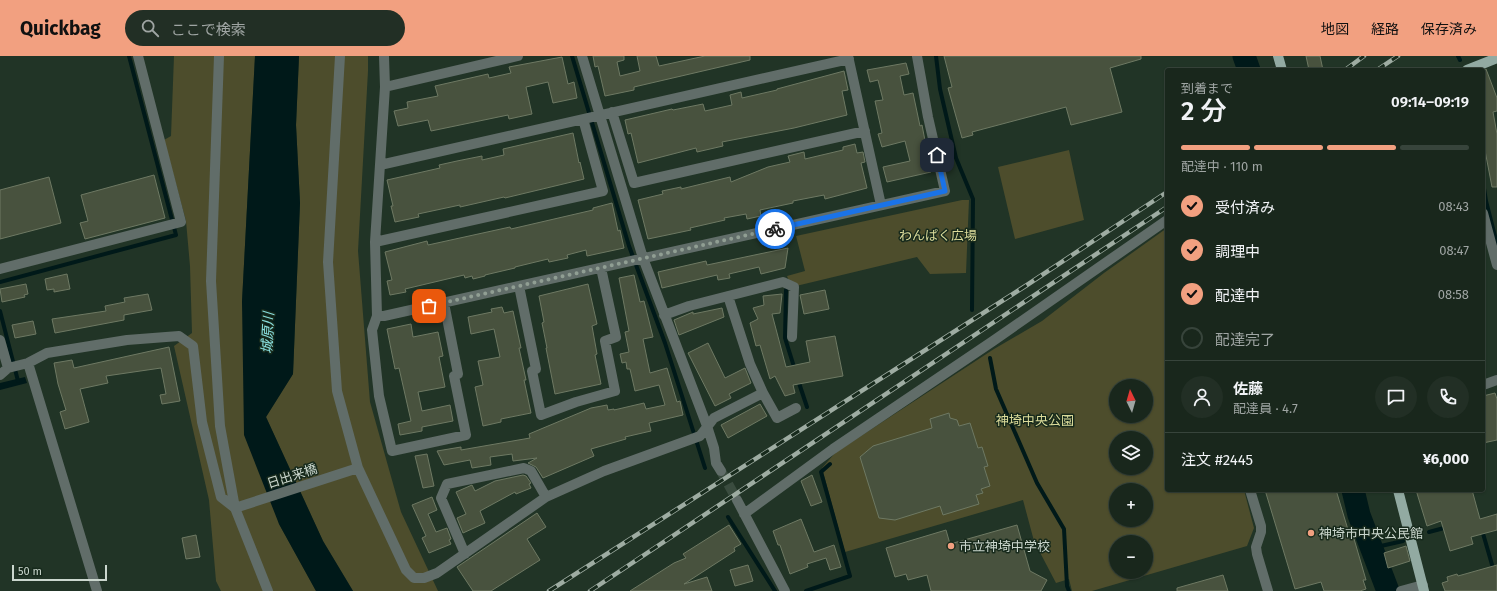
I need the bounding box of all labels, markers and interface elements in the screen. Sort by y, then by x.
search box [125,10,405,46]
text: Quickbag [20,17,101,40]
icon: search [139,17,161,39]
text: ここで検索 [171,21,246,39]
text: 地図 [1321,21,1349,38]
text: 経路 [1371,21,1399,38]
text: 保存済み [1421,21,1477,38]
text: 到着まで [1181,81,1233,96]
text: 09:14–09:19 [1391,93,1469,111]
text: 2 分 [1181,96,1227,127]
pin [920,138,954,172]
icon: home [926,144,948,166]
text: 配達中 · 110 m [1181,159,1263,174]
icon: check [1181,195,1203,217]
text: 受付済み [1215,199,1275,217]
text: 08:43 [1438,199,1469,214]
courier [755,209,795,249]
icon: bike [764,218,786,240]
park label: わんぱく広場 [899,228,977,243]
icon: check [1181,239,1203,261]
text: 調理中 [1215,243,1260,261]
text: 08:47 [1439,243,1469,258]
icon: check [1181,283,1203,305]
text: 配達中 [1215,287,1260,305]
text: 08:58 [1438,287,1469,302]
pin [412,289,446,323]
icon: bag [418,295,440,317]
water label: 城原川 [258,310,278,354]
text: 配達完了 [1215,331,1275,349]
button: person [1181,376,1223,418]
button: chat [1375,376,1417,418]
button: phone [1427,376,1469,418]
north arrow [1109,379,1153,423]
map controls [1109,379,1153,579]
text: 佐藤 [1233,380,1263,398]
text: 配達員 · 4.7 [1233,401,1298,416]
park label: 神埼中央公園 [996,413,1074,428]
button: layers [1109,431,1153,475]
text: ¥6,000 [1423,450,1469,468]
text: 注文 #2445 [1181,451,1253,469]
street label: 日出来橋 [265,461,319,491]
button: + [1109,483,1153,527]
place label: 神埼市中央公民館 [1319,526,1423,541]
marker: 神埼市中央公民館 [1306,528,1316,538]
button: − [1109,535,1153,579]
place label: 市立神埼中学校 [959,539,1050,554]
marker: 市立神埼中学校 [946,541,956,551]
scale bar [12,563,107,582]
text: 50 m [18,565,42,578]

